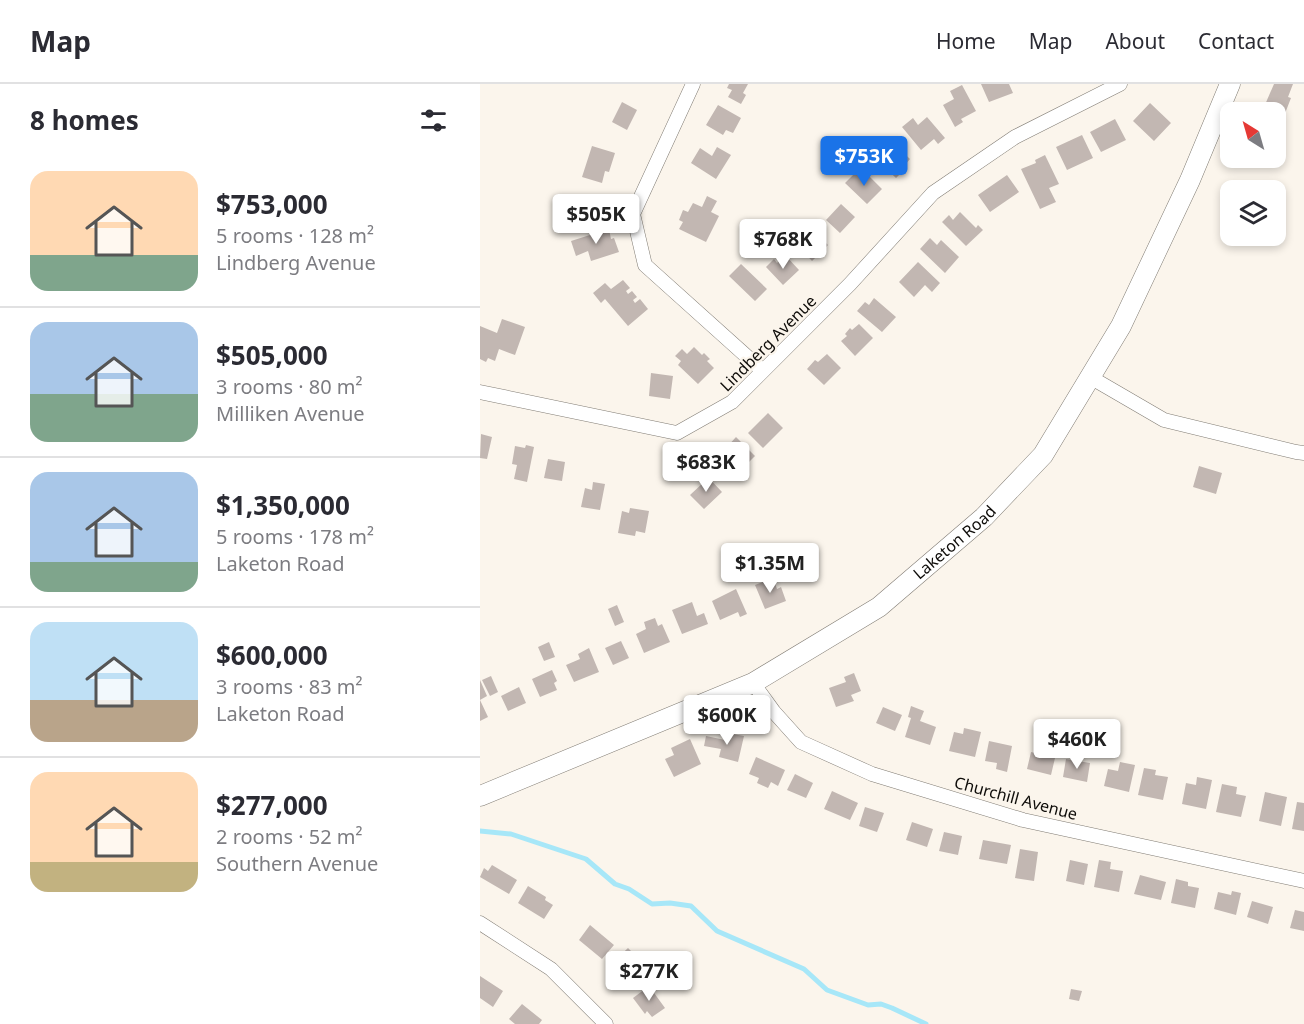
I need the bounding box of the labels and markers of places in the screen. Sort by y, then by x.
pin: $753K [822,136,906,187]
pin: $505K [554,194,638,245]
pin: $768K [741,219,825,270]
pin: $683K [664,442,748,493]
pin: $1.35M [721,543,819,594]
pin: $600K [685,695,769,746]
pin: $460K [1035,719,1119,770]
pin: $277K [607,951,691,1002]

